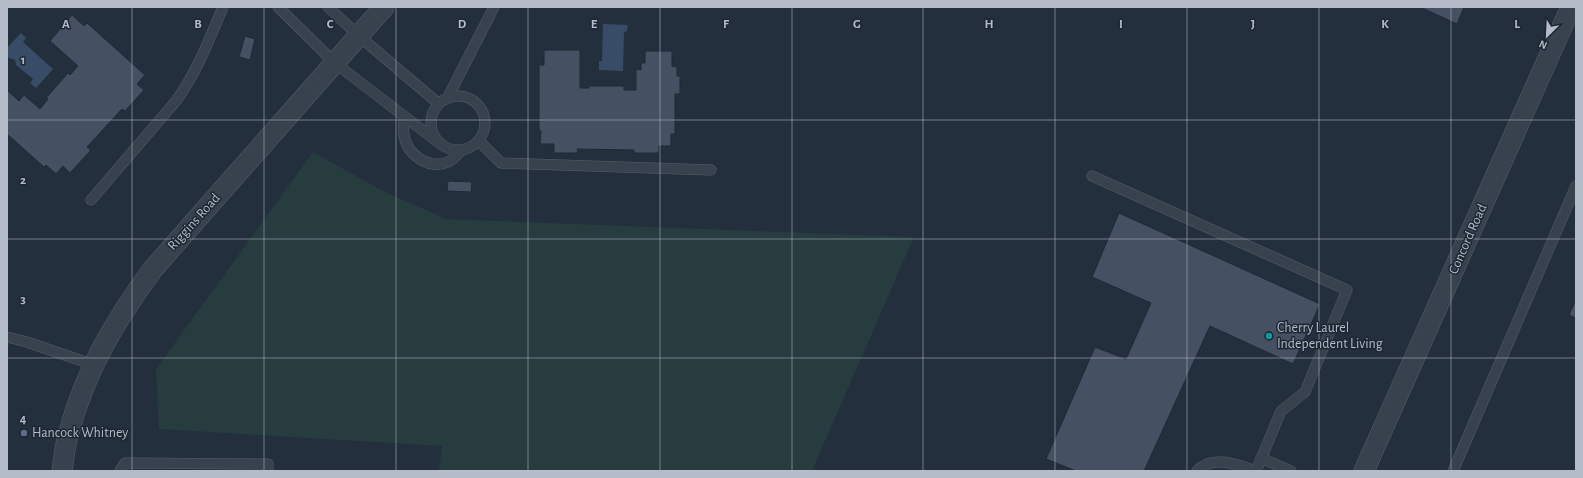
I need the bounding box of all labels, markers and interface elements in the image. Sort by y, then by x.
north arrow [1527,16,1567,56]
text: A [62,18,70,31]
text: B [194,18,202,31]
text: C [327,18,334,31]
text: D [458,18,467,31]
text: E [591,18,598,31]
text: F [723,18,730,31]
text: G [853,18,861,31]
text: H [984,18,994,31]
text: I [1119,18,1123,31]
text: J [1251,18,1255,31]
text: K [1381,18,1389,31]
text: L [1514,18,1520,31]
text: N [1537,38,1549,51]
text: 1 [21,54,25,67]
text: 2 [20,174,26,187]
street label: Riggins Road [165,191,223,253]
street label: Concord Road [1446,202,1490,276]
text: 3 [20,293,26,306]
place label: Cherry Laurel Independent Living [1277,321,1383,351]
marker: Cherry Laurel Independent Living [1264,331,1274,341]
text: 4 [20,413,27,426]
place label: Hancock Whitney [32,426,128,440]
marker: Hancock Whitney [19,428,29,438]

